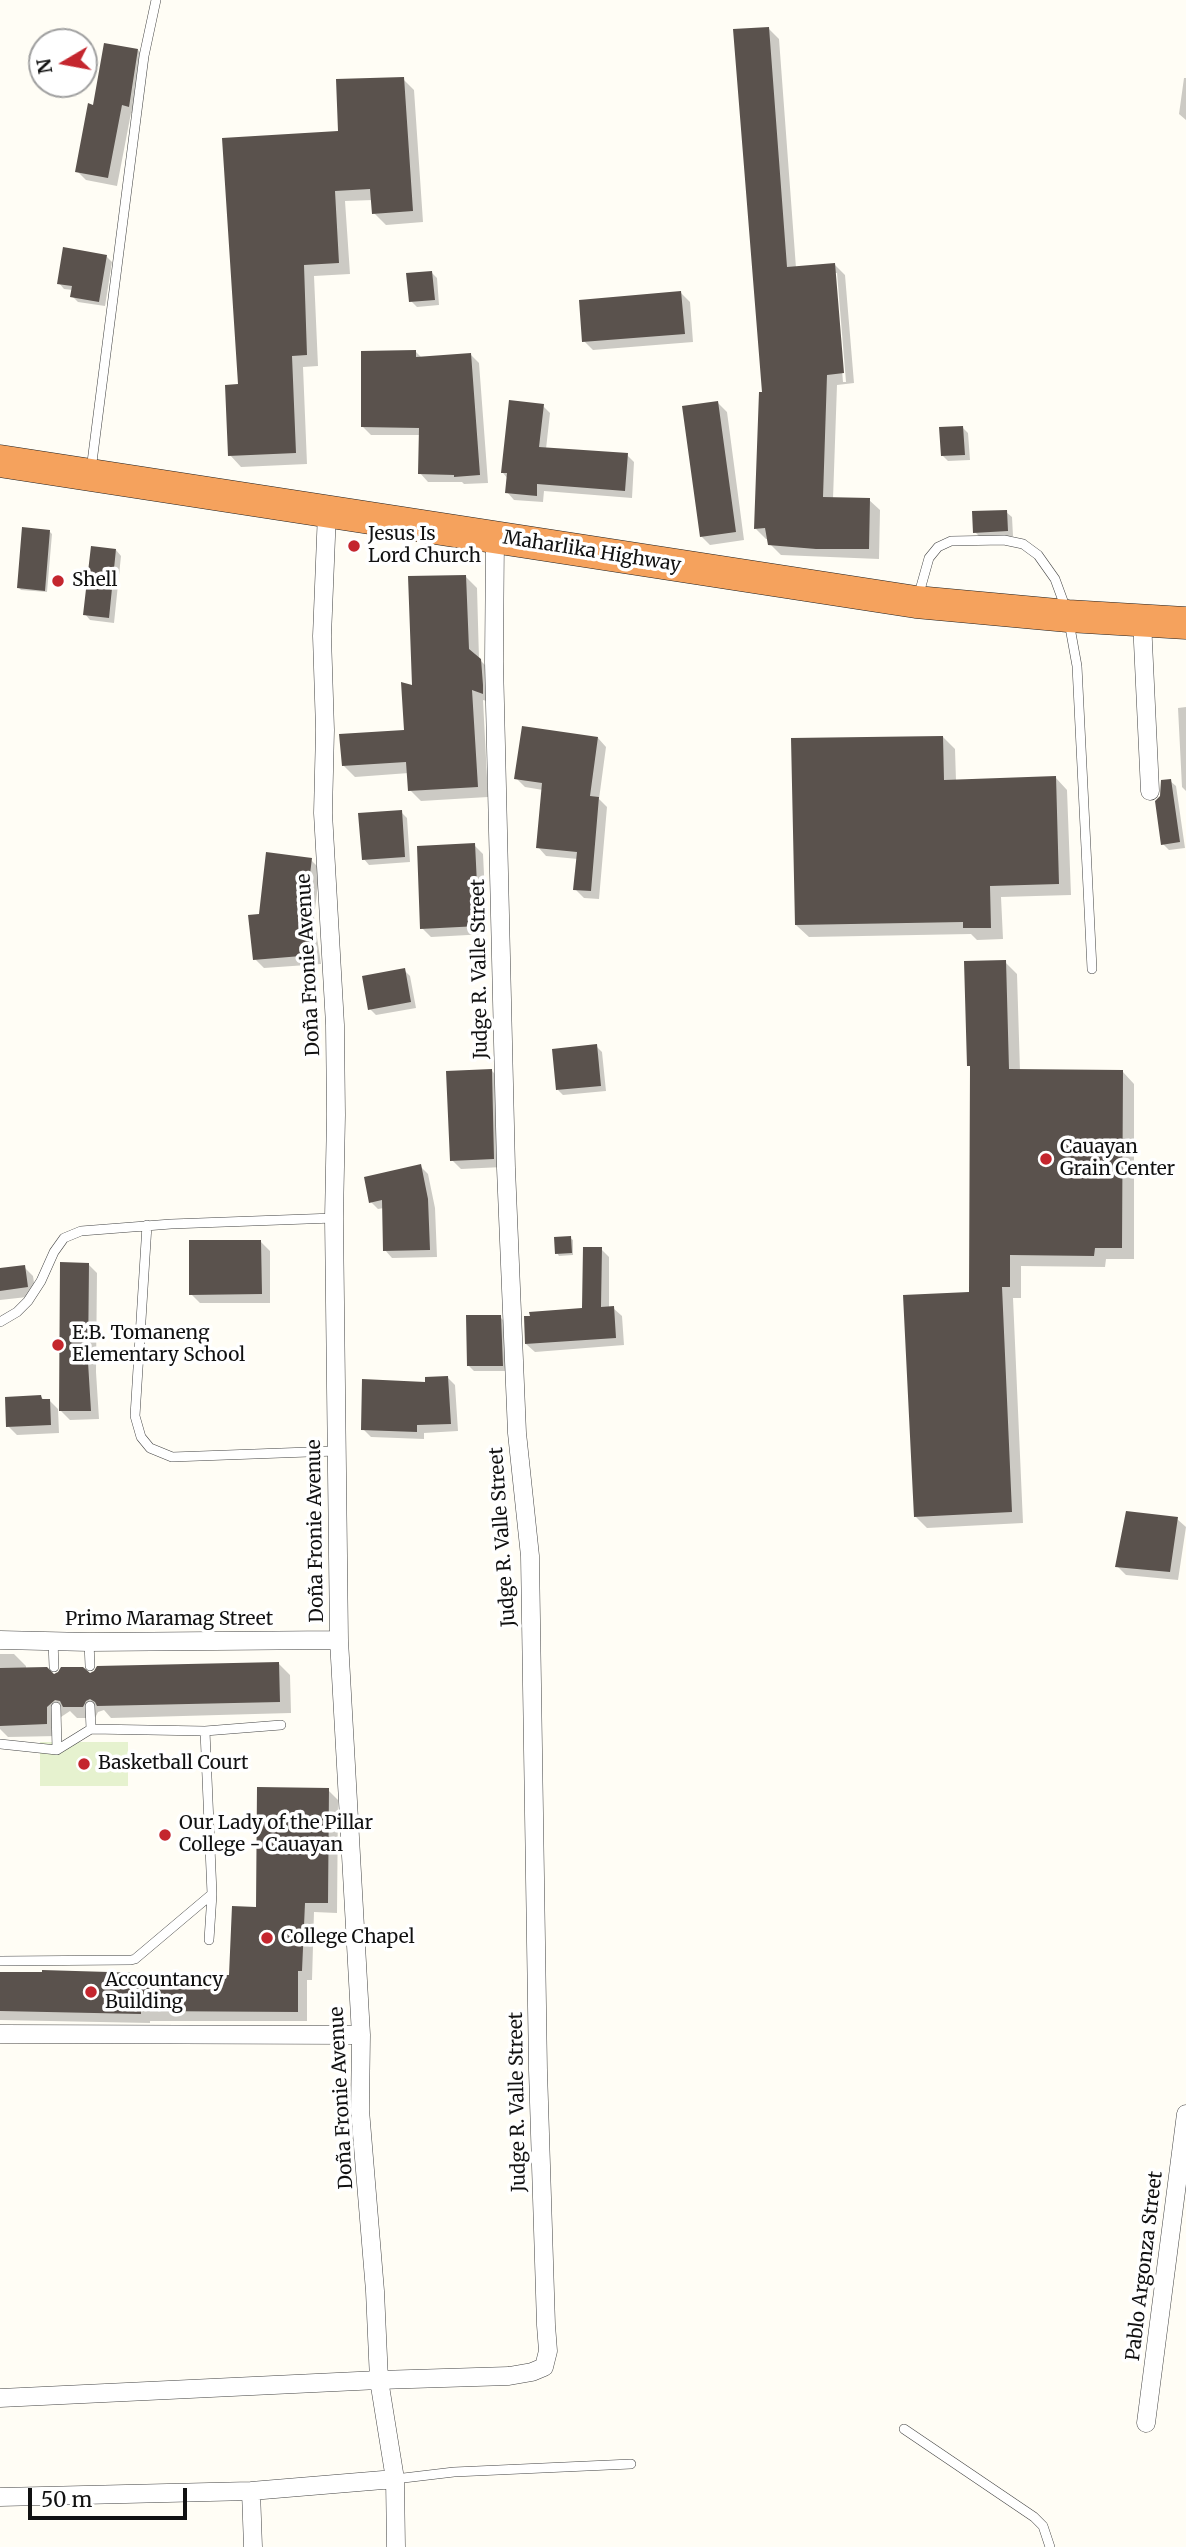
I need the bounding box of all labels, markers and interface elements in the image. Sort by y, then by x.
north arrow [28,28,98,98]
text: N [31,57,57,76]
place label: Jesus Is Lord Church [368,524,481,568]
street label: Maharlika Highway [501,527,683,577]
marker: Jesus Is Lord Church [346,538,362,554]
place label: Shell [72,570,117,592]
marker: Shell [50,573,66,589]
street label: Doña Fronie Avenue [293,873,325,1057]
street label: Judge R. Valle Street [467,879,493,1059]
place label: Cauayan Grain Center [1060,1137,1175,1181]
marker: Cauayan Grain Center [1038,1151,1054,1167]
place label: E.B. Tomaneng Elementary School [72,1323,245,1367]
marker: E.B. Tomaneng Elementary School [50,1337,66,1353]
street label: Doña Fronie Avenue [303,1439,329,1623]
street label: Judge R. Valle Street [485,1446,521,1628]
street label: Primo Maramag Street [65,1609,273,1631]
place label: Basketball Court [98,1753,248,1775]
marker: Basketball Court [76,1756,92,1772]
place label: Our Lady of the Pillar College - Cauayan [179,1813,373,1857]
marker: Our Lady of the Pillar College - Cauayan [157,1827,173,1843]
place label: College Chapel [281,1927,415,1949]
marker: College Chapel [259,1930,275,1946]
place label: Accountancy Building [105,1970,223,2014]
marker: Accountancy Building [83,1984,99,2000]
street label: Doña Fronie Avenue [326,2006,358,2190]
street label: Judge R. Valle Street [505,2012,531,2192]
street label: Pablo Argonza Street [1122,2170,1168,2362]
scale bar [32,2474,191,2518]
text: 50 m [41,2486,92,2513]

